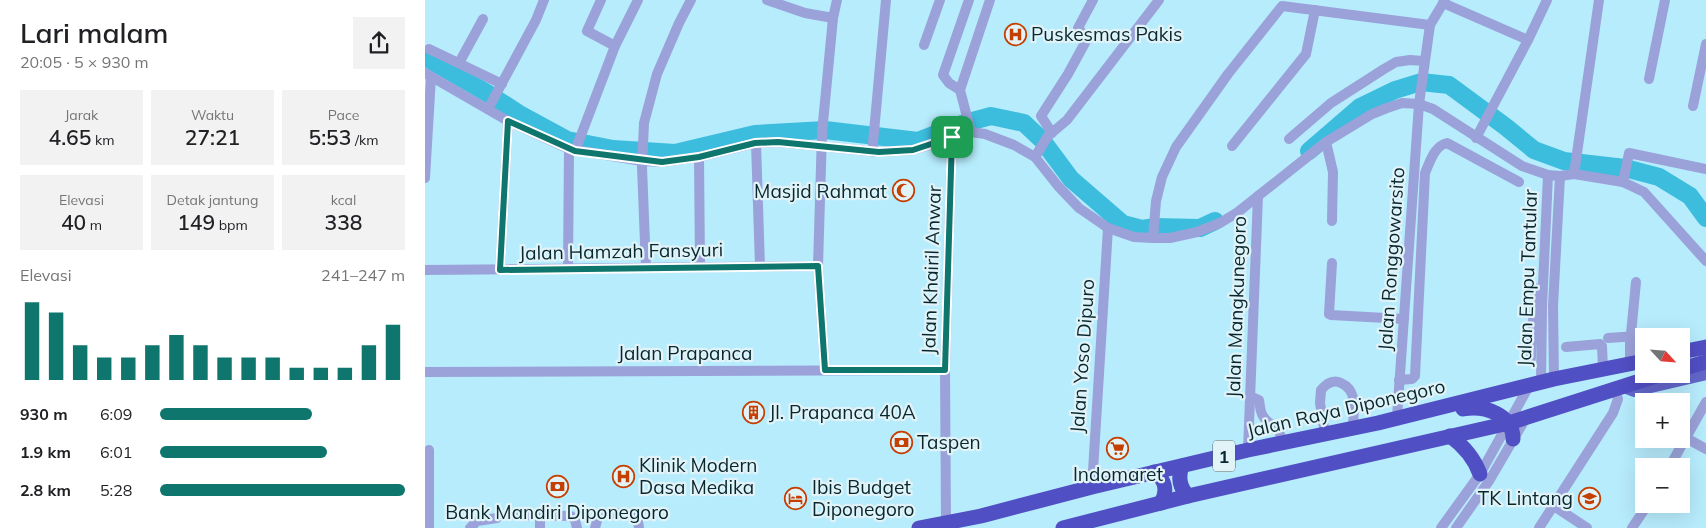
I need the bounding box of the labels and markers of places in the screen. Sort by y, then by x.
hospital icon: Puskesmas Pakis [1003,22,1027,46]
place label: Puskesmas Pakis [1031,22,1182,46]
pin [931,116,973,158]
place label: Masjid Rahmat [754,179,887,203]
mosque icon: Masjid Rahmat [891,179,915,203]
building icon: Jl. Prapanca 40A [741,400,765,424]
place label: Jl. Prapanca 40A [769,400,916,424]
bank icon: Taspen [889,430,913,454]
place label: Taspen [917,430,981,454]
supermarket icon: Indomaret [1106,436,1130,460]
place label: Klinik Modern Dasa Medika [639,453,757,499]
place label: Indomaret [1073,462,1163,486]
hospital icon: Klinik Modern Dasa Medika [611,464,635,488]
bank icon: Bank Mandiri Diponegoro [545,474,569,498]
place label: Ibis Budget Diponegoro [812,475,914,521]
hotel icon: Ibis Budget Diponegoro [784,486,808,510]
place label: TK Lintang [1478,486,1573,510]
school or university icon: TK Lintang [1577,486,1601,510]
place label: Bank Mandiri Diponegoro [445,500,669,524]

